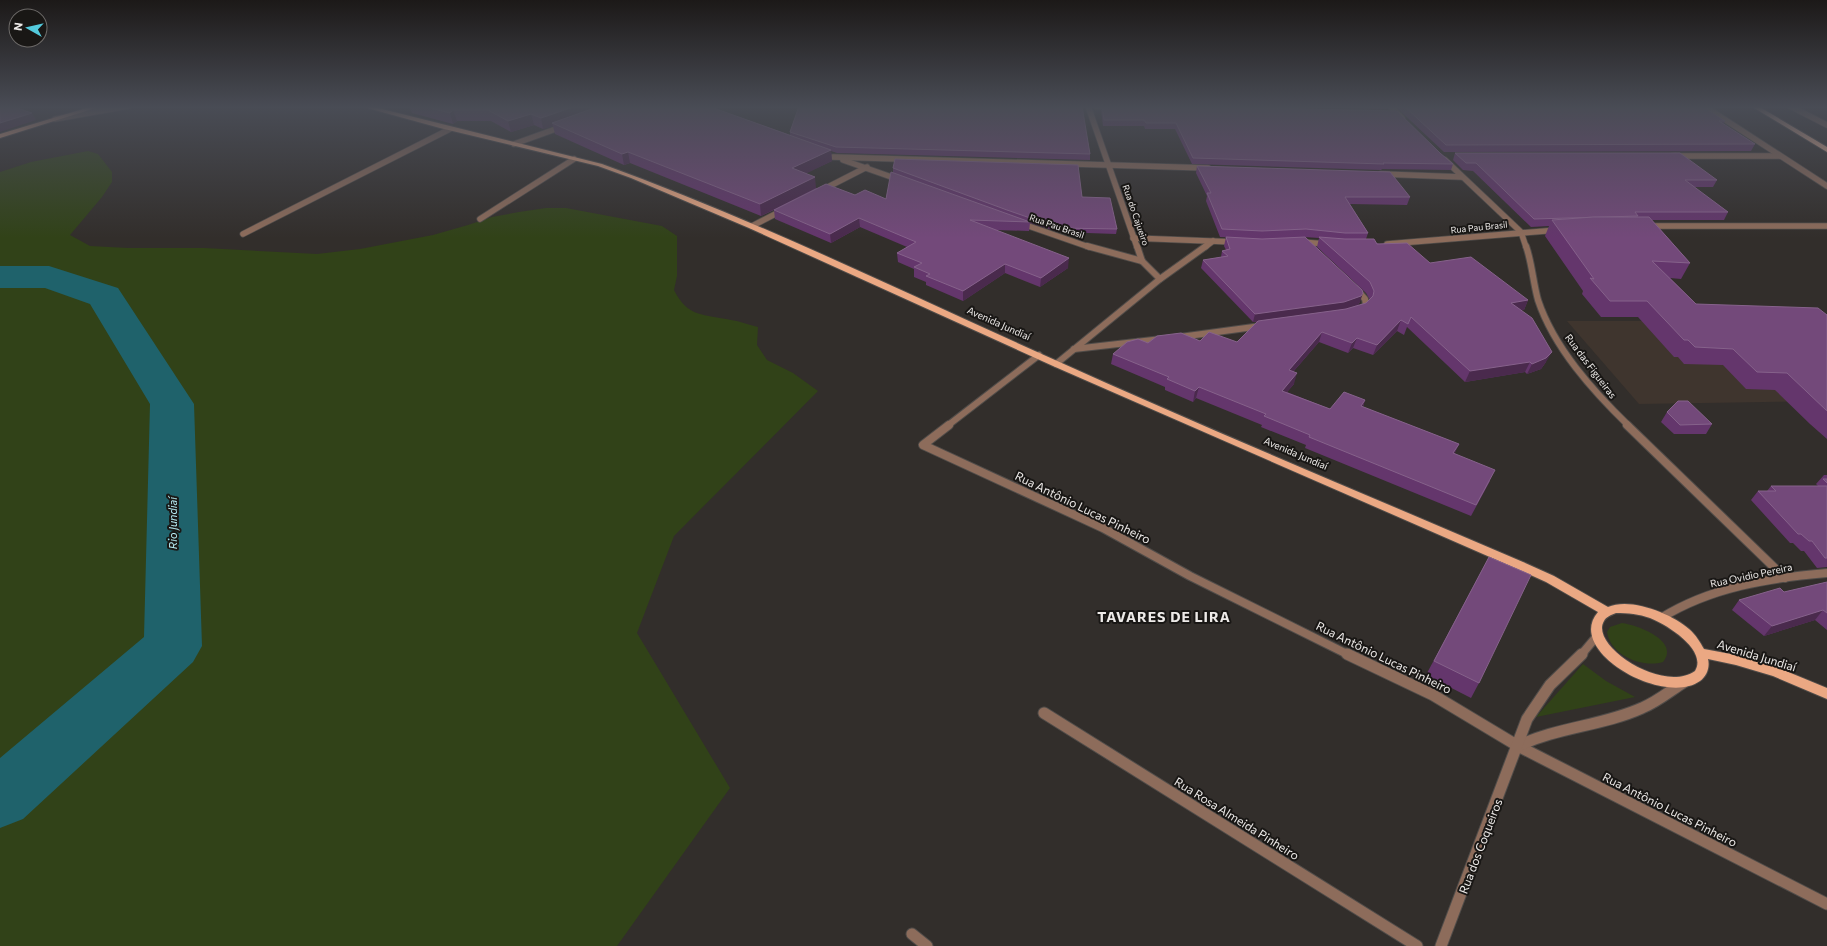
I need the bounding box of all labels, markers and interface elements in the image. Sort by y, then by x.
north arrow [8,8,48,48]
text: N [11,22,25,32]
street label: Rua do Cajueiro [1120,183,1152,247]
street label: Rua Pau Brasil [1028,211,1086,241]
street label: Rua Pau Brasil [1450,219,1508,235]
street label: Avenida Jundiaí [965,304,1033,343]
street label: Rua das Figueiras [1563,331,1619,401]
street label: Avenida Jundiaí [1262,434,1330,472]
street label: Rua Antônio Lucas Pinheiro [1013,468,1153,546]
water label: Rio Jundiaí [166,495,180,549]
street label: Rua Ovidio Pereira [1709,560,1793,590]
district label: TAVARES DE LIRA [1097,608,1231,625]
street label: Rua Antônio Lucas Pinheiro [1314,618,1454,696]
street label: Avenida Jundiaí [1715,636,1799,675]
street label: Rua Antônio Lucas Pinheiro [1600,769,1740,849]
street label: Rua Rosa Almeida Pinheiro [1172,774,1302,862]
street label: Rua dos Coqueiros [1455,797,1505,895]

